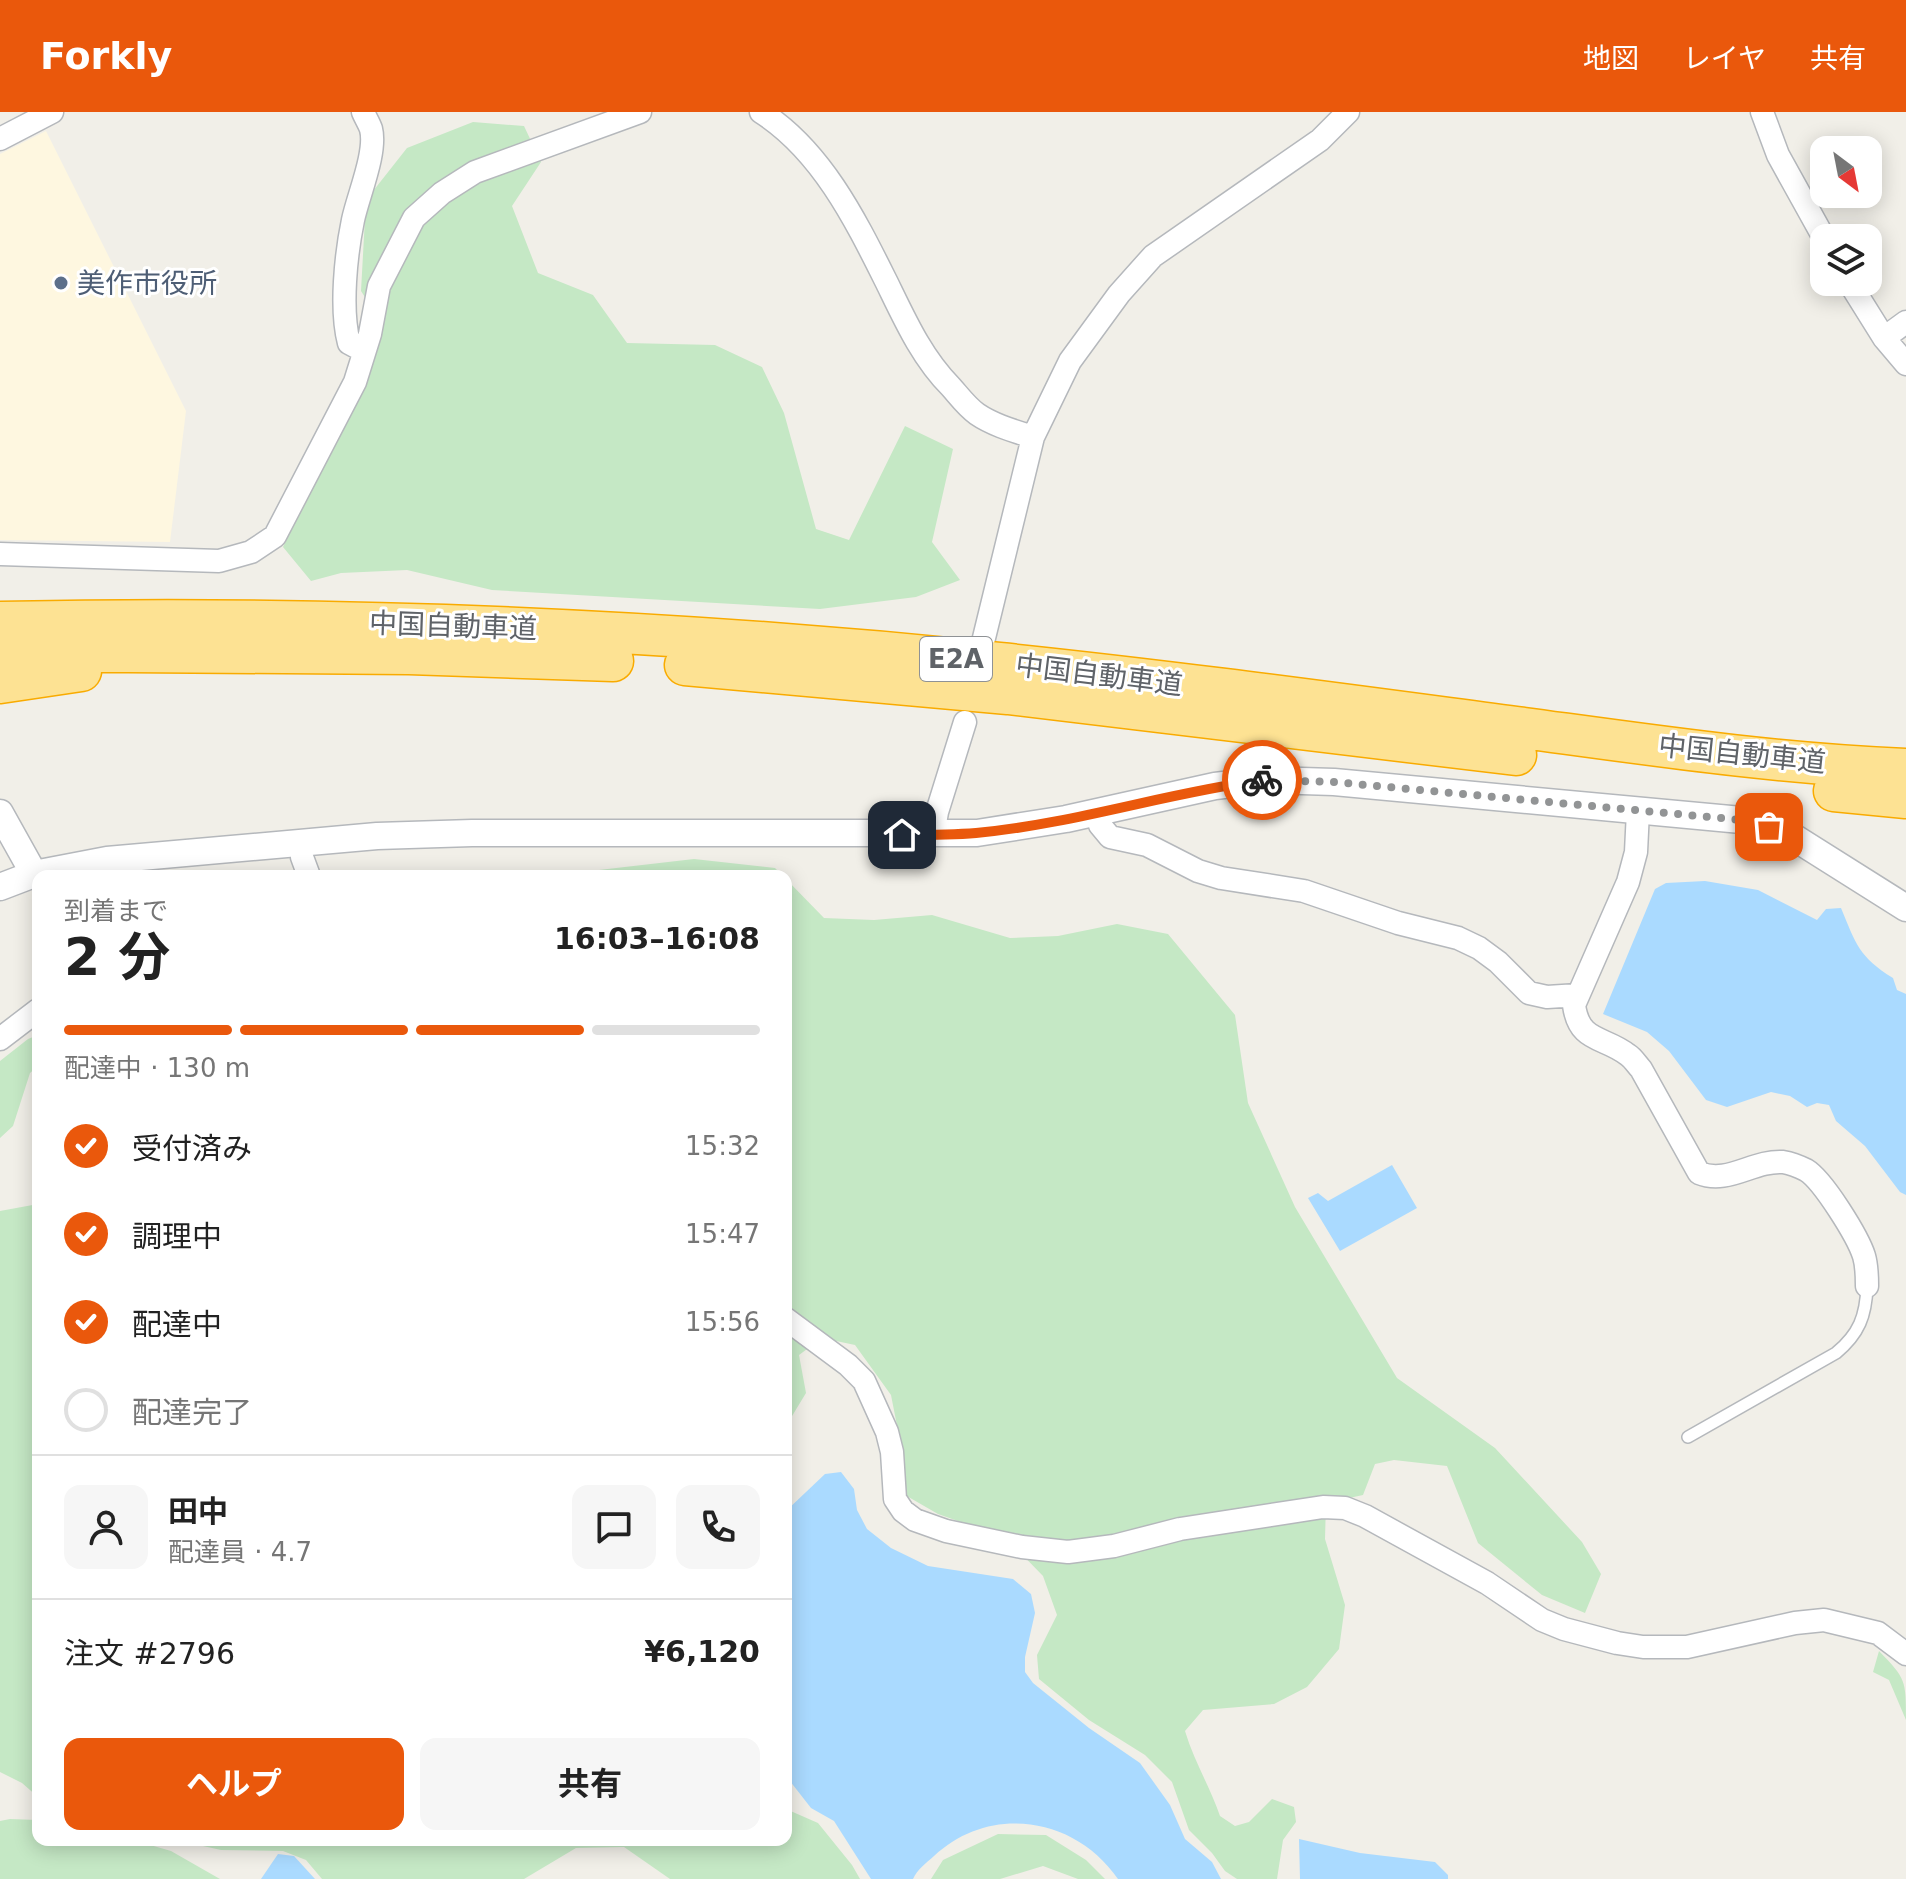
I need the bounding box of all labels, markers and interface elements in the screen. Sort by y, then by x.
text: Forkly [40,34,172,78]
text: 地図 [1583,42,1639,75]
text: レイヤ [1683,42,1766,75]
text: 共有 [1810,42,1866,75]
north arrow [1810,136,1882,208]
map controls [1810,136,1882,296]
button: layers [1810,224,1882,296]
place label: 美作市役所 [77,267,217,300]
marker: 美作市役所 [52,274,70,292]
street label: 中国自動車道 [368,607,538,645]
road number: E2A [920,637,992,681]
street label: 中国自動車道 [1014,648,1184,702]
street label: 中国自動車道 [1657,729,1827,779]
courier [1222,740,1302,820]
icon: bike [1240,758,1284,802]
pin [1735,793,1803,861]
pin [868,801,936,869]
icon: bag [1747,805,1791,849]
icon: home [880,813,924,857]
text: 到着まで [64,896,168,926]
text: 16:03–16:08 [554,921,760,956]
text: 2 分 [64,927,170,987]
text: 配達中 · 130 m [64,1053,250,1083]
icon: check [64,1124,108,1168]
text: 受付済み [132,1131,252,1166]
text: 15:32 [685,1131,760,1161]
icon: check [64,1212,108,1256]
text: 調理中 [132,1219,222,1254]
text: 15:47 [685,1219,760,1249]
icon: check [64,1300,108,1344]
text: 配達中 [132,1307,222,1342]
text: 15:56 [685,1307,760,1337]
text: 配達完了 [132,1395,252,1430]
button: person [64,1485,148,1569]
button: chat [572,1485,656,1569]
button: phone [676,1485,760,1569]
text: 田中 [168,1494,228,1529]
text: 配達員 · 4.7 [168,1537,312,1567]
text: ¥6,120 [644,1634,760,1669]
text: 注文 #2796 [64,1636,235,1671]
button: ヘルプ [64,1738,404,1830]
button: 共有 [420,1738,760,1830]

